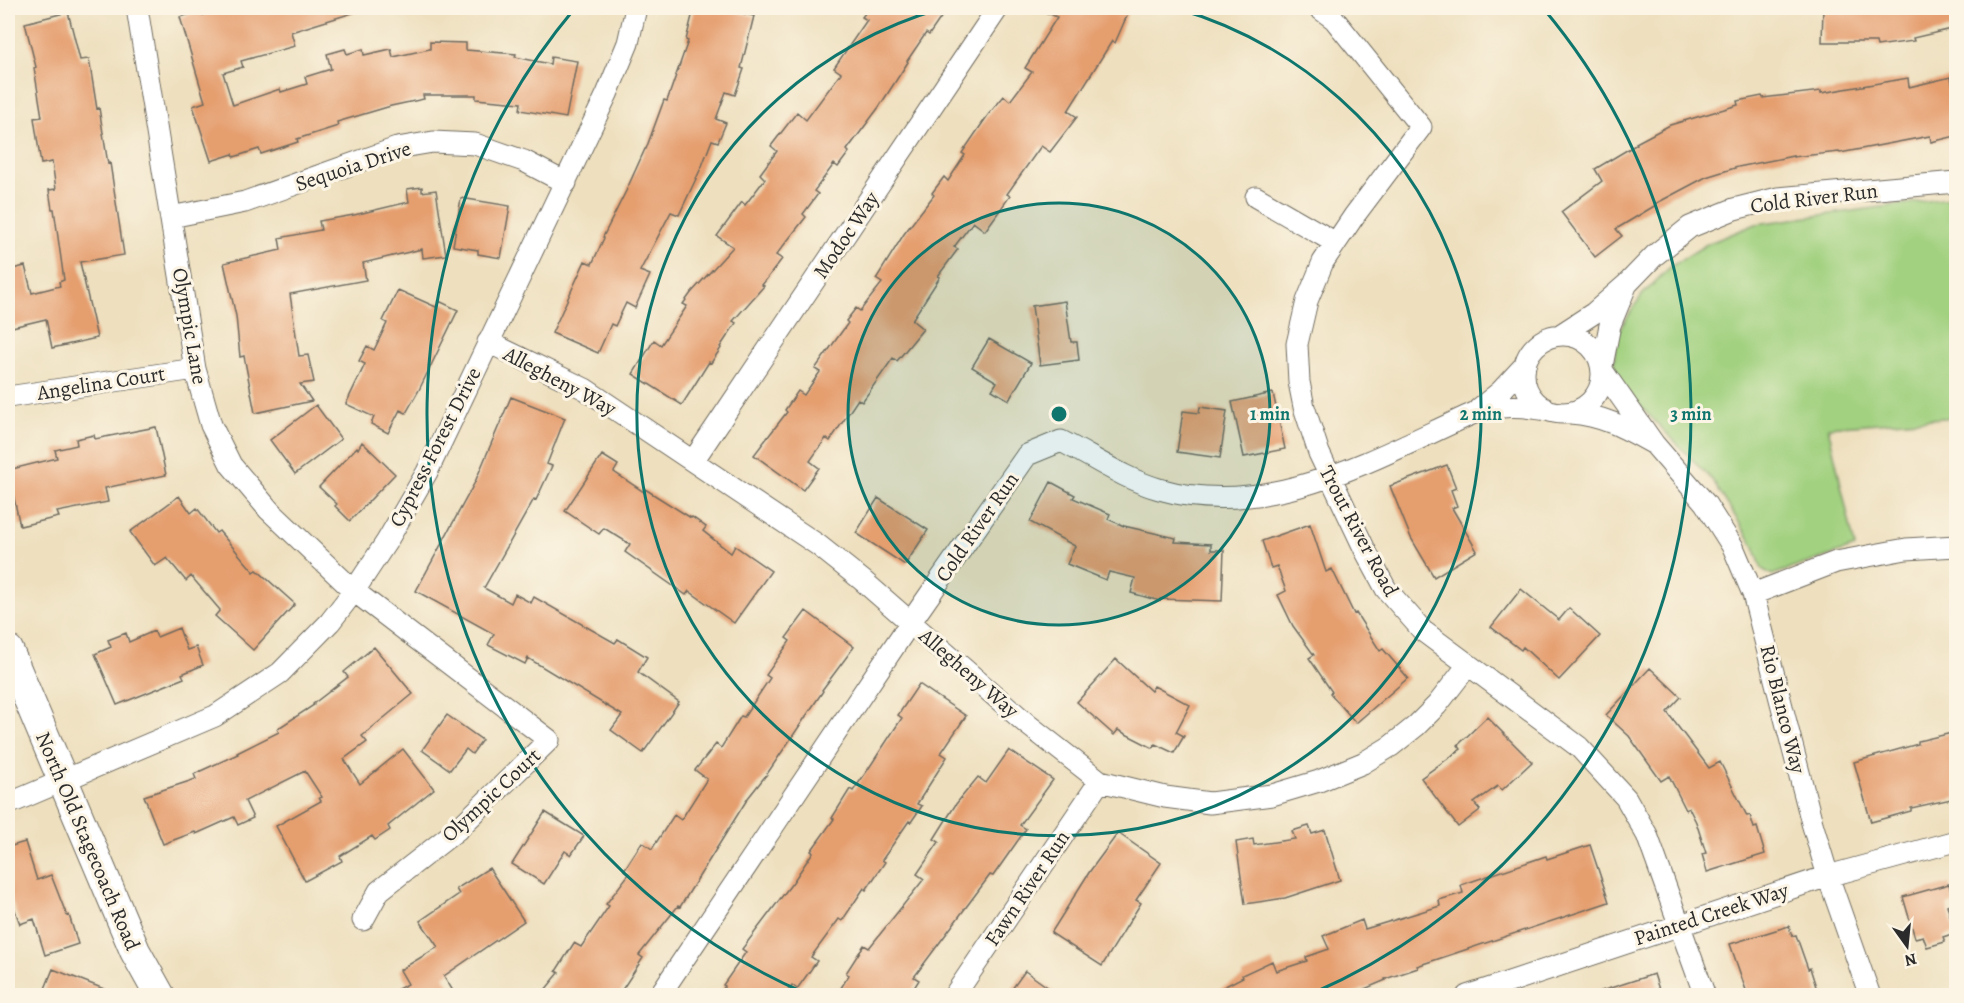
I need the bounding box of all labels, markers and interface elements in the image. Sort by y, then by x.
street label: Sequoia Drive [292,134,414,198]
street label: Cold River Run [1749,176,1879,220]
street label: Modoc Way [807,186,886,284]
street label: Olympic Lane [166,266,214,386]
street label: Allegheny Way [498,339,622,423]
street label: Angelina Court [34,359,167,407]
street label: Cypress Forest Drive [383,362,487,532]
text: 1 min [1250,402,1290,426]
text: 2 min [1460,402,1502,426]
text: 3 min [1670,402,1712,426]
centre of rings [1049,404,1069,424]
street label: Trout River Road [1313,461,1406,602]
street label: Cold River Run [929,467,1025,587]
street label: Allegheny Way [912,621,1025,725]
street label: Rio Blanco Way [1753,642,1813,777]
street label: North Old Stagecoach Road [29,727,147,955]
street label: Olympic Court [435,742,547,848]
street label: Fawn River Run [978,825,1076,951]
street label: Painted Creek Way [1630,876,1792,952]
north arrow [1877,916,1937,976]
text: N [1902,947,1919,972]

